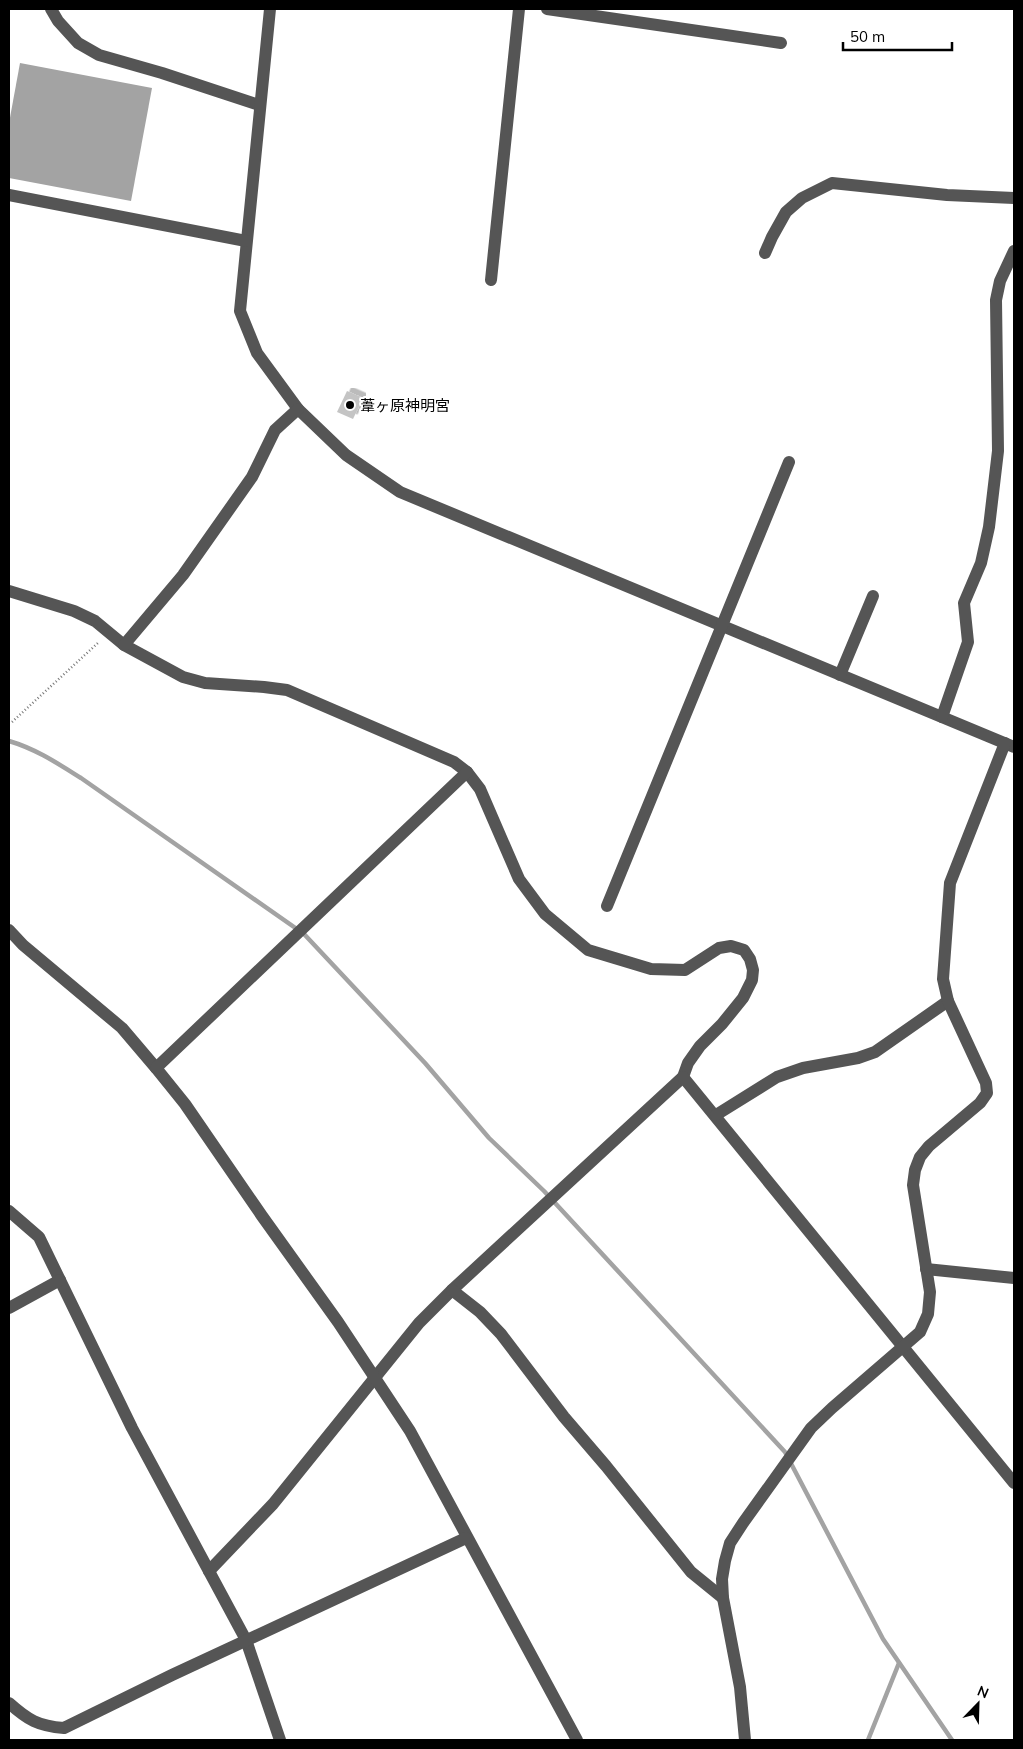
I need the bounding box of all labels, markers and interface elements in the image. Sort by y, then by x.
scale bar [843,20,952,52]
text: 50 m [850,27,885,46]
place label: 葦ヶ原神明宮 [360,396,450,415]
marker: 葦ヶ原神明宮 [344,399,356,411]
north arrow [953,1679,1003,1729]
text: N [975,1682,991,1702]

